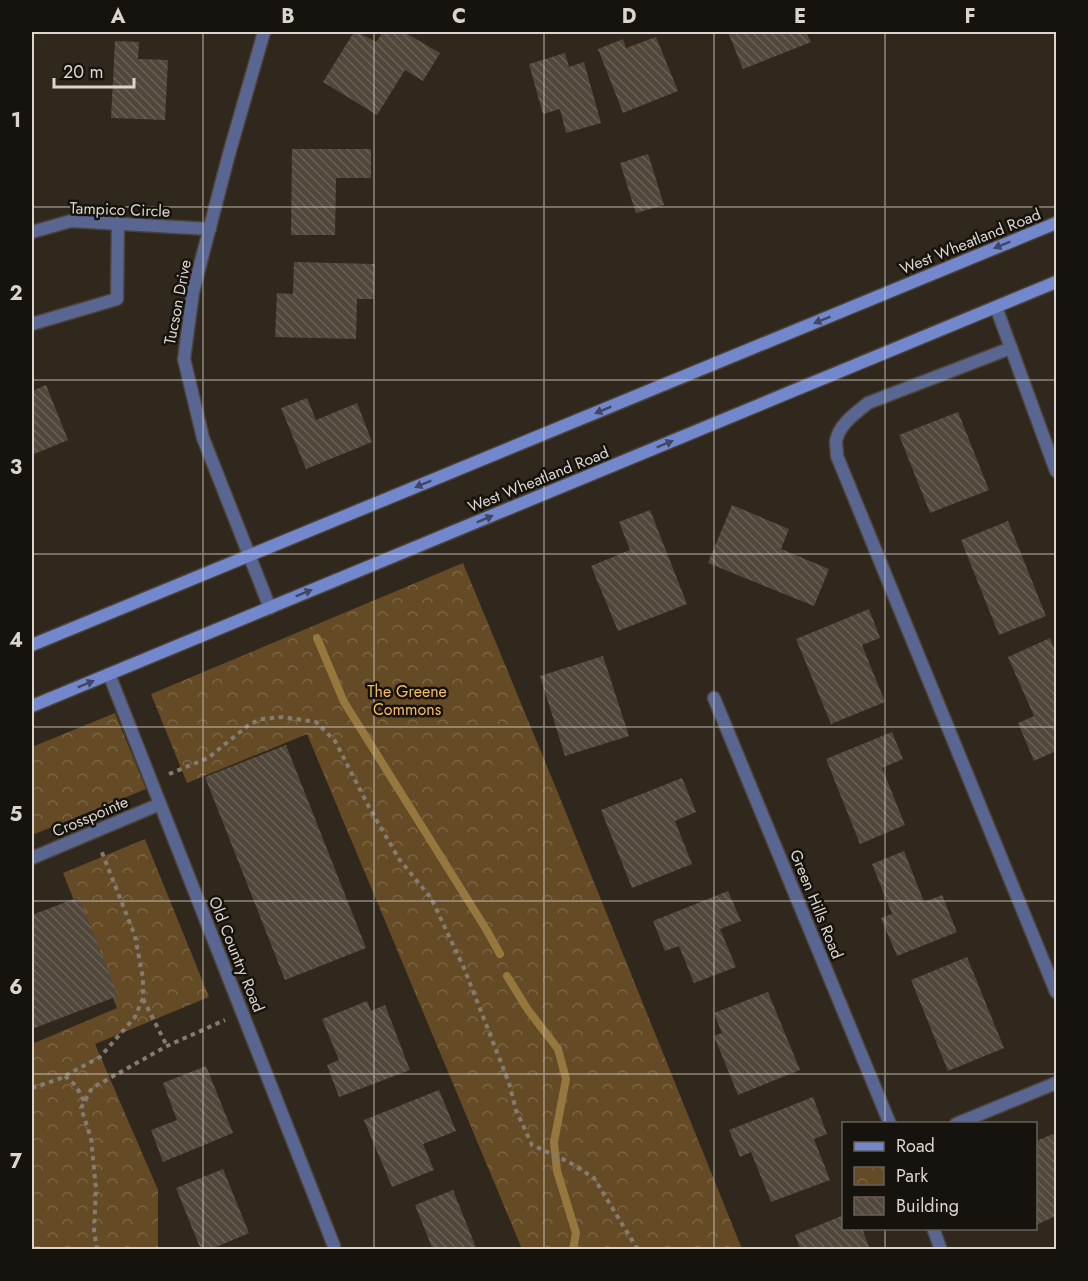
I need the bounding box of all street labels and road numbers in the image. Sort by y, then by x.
street label: Tampico Circle [69,196,171,223]
street label: West Wheatland Road [896,203,1044,280]
street label: Tucson Drive [158,258,197,347]
street label: West Wheatland Road [464,441,612,518]
street label: Crosspointe [49,790,132,843]
street label: Green Hills Road [784,846,849,962]
street label: Old Country Road [203,893,270,1015]

